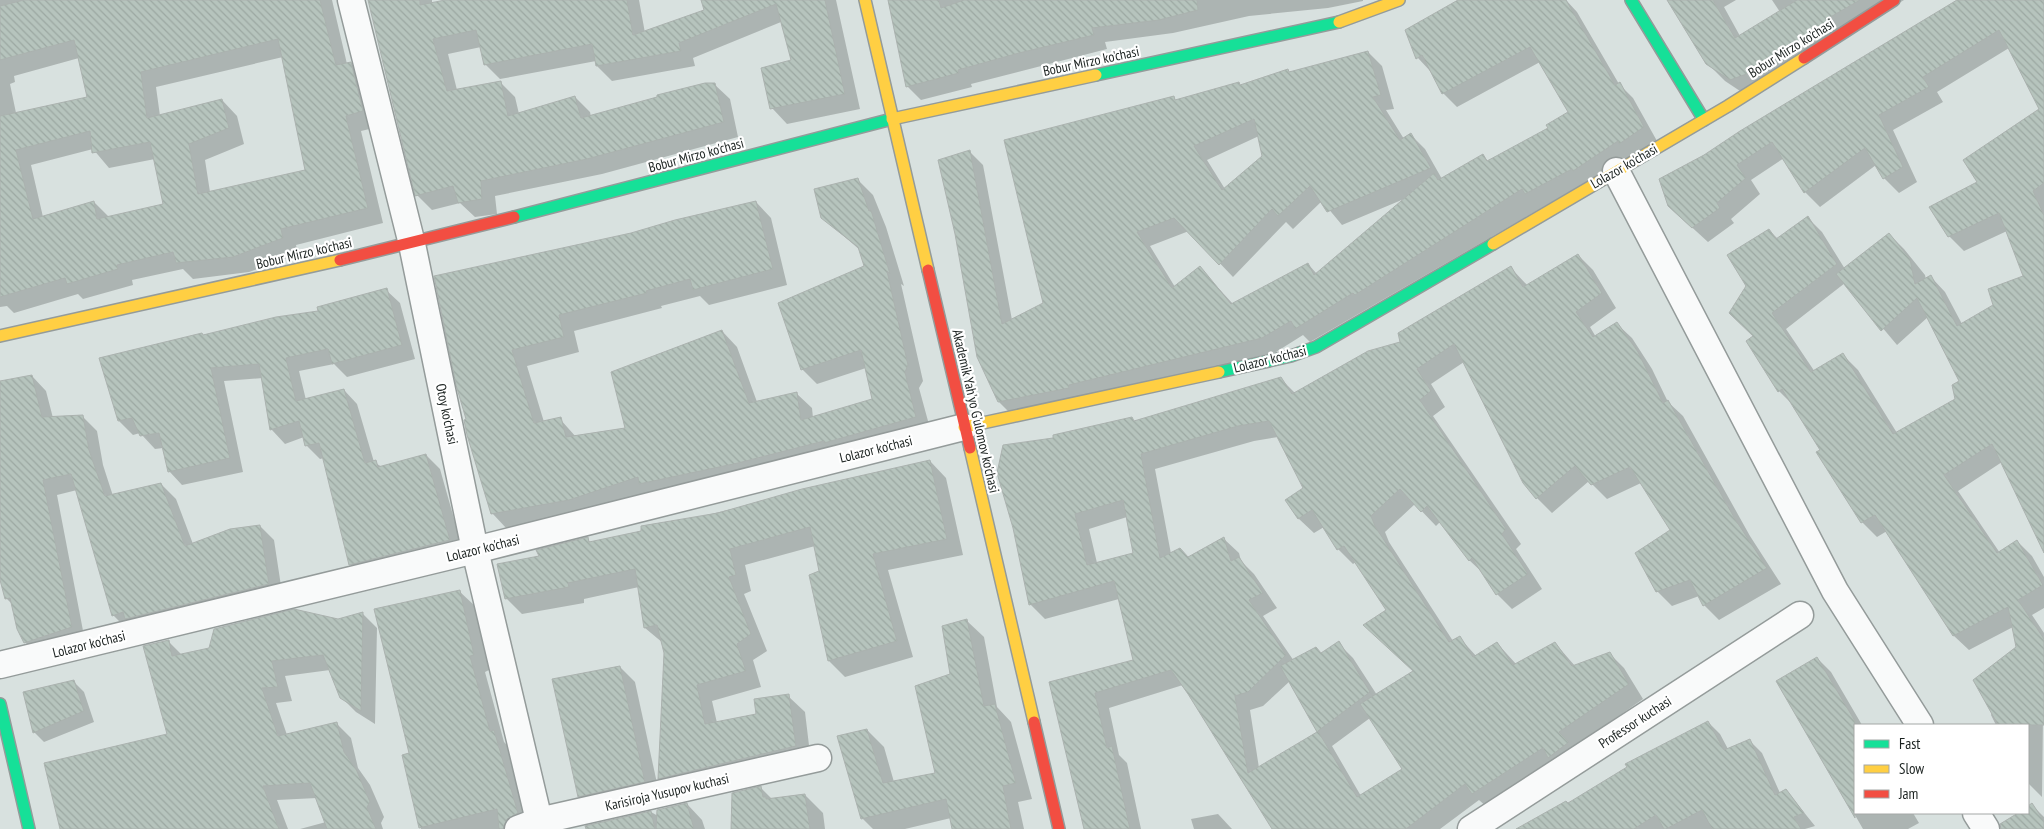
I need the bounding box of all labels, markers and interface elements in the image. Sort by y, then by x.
street label: Bobur Mirzo ko'chasi [1745,14,1837,82]
street label: Bobur Mirzo ko'chasi [1041,42,1141,80]
street label: Bobur Mirzo ko'chasi [646,134,746,176]
street label: Lolazor ko'chasi [1587,140,1661,192]
street label: Bobur Mirzo ko'chasi [254,233,354,273]
street label: Akademik Yah'yo G'ulomov ko'chasi [948,328,1004,494]
street label: Lolazor ko'chasi [1232,341,1308,377]
street label: Otoy ko'chasi [432,382,462,446]
street label: Lolazor ko'chasi [838,431,914,467]
street label: Lolazor ko'chasi [445,530,521,566]
street label: Lolazor ko'chasi [51,626,127,662]
street label: Professor kuchasi [1595,692,1675,752]
legend [1854,724,2029,814]
text: Fast [1899,734,1920,753]
text: Slow [1899,759,1924,778]
street label: Karisiroja Yusupov kuchasi [603,769,731,815]
text: Jam [1898,784,1918,803]

